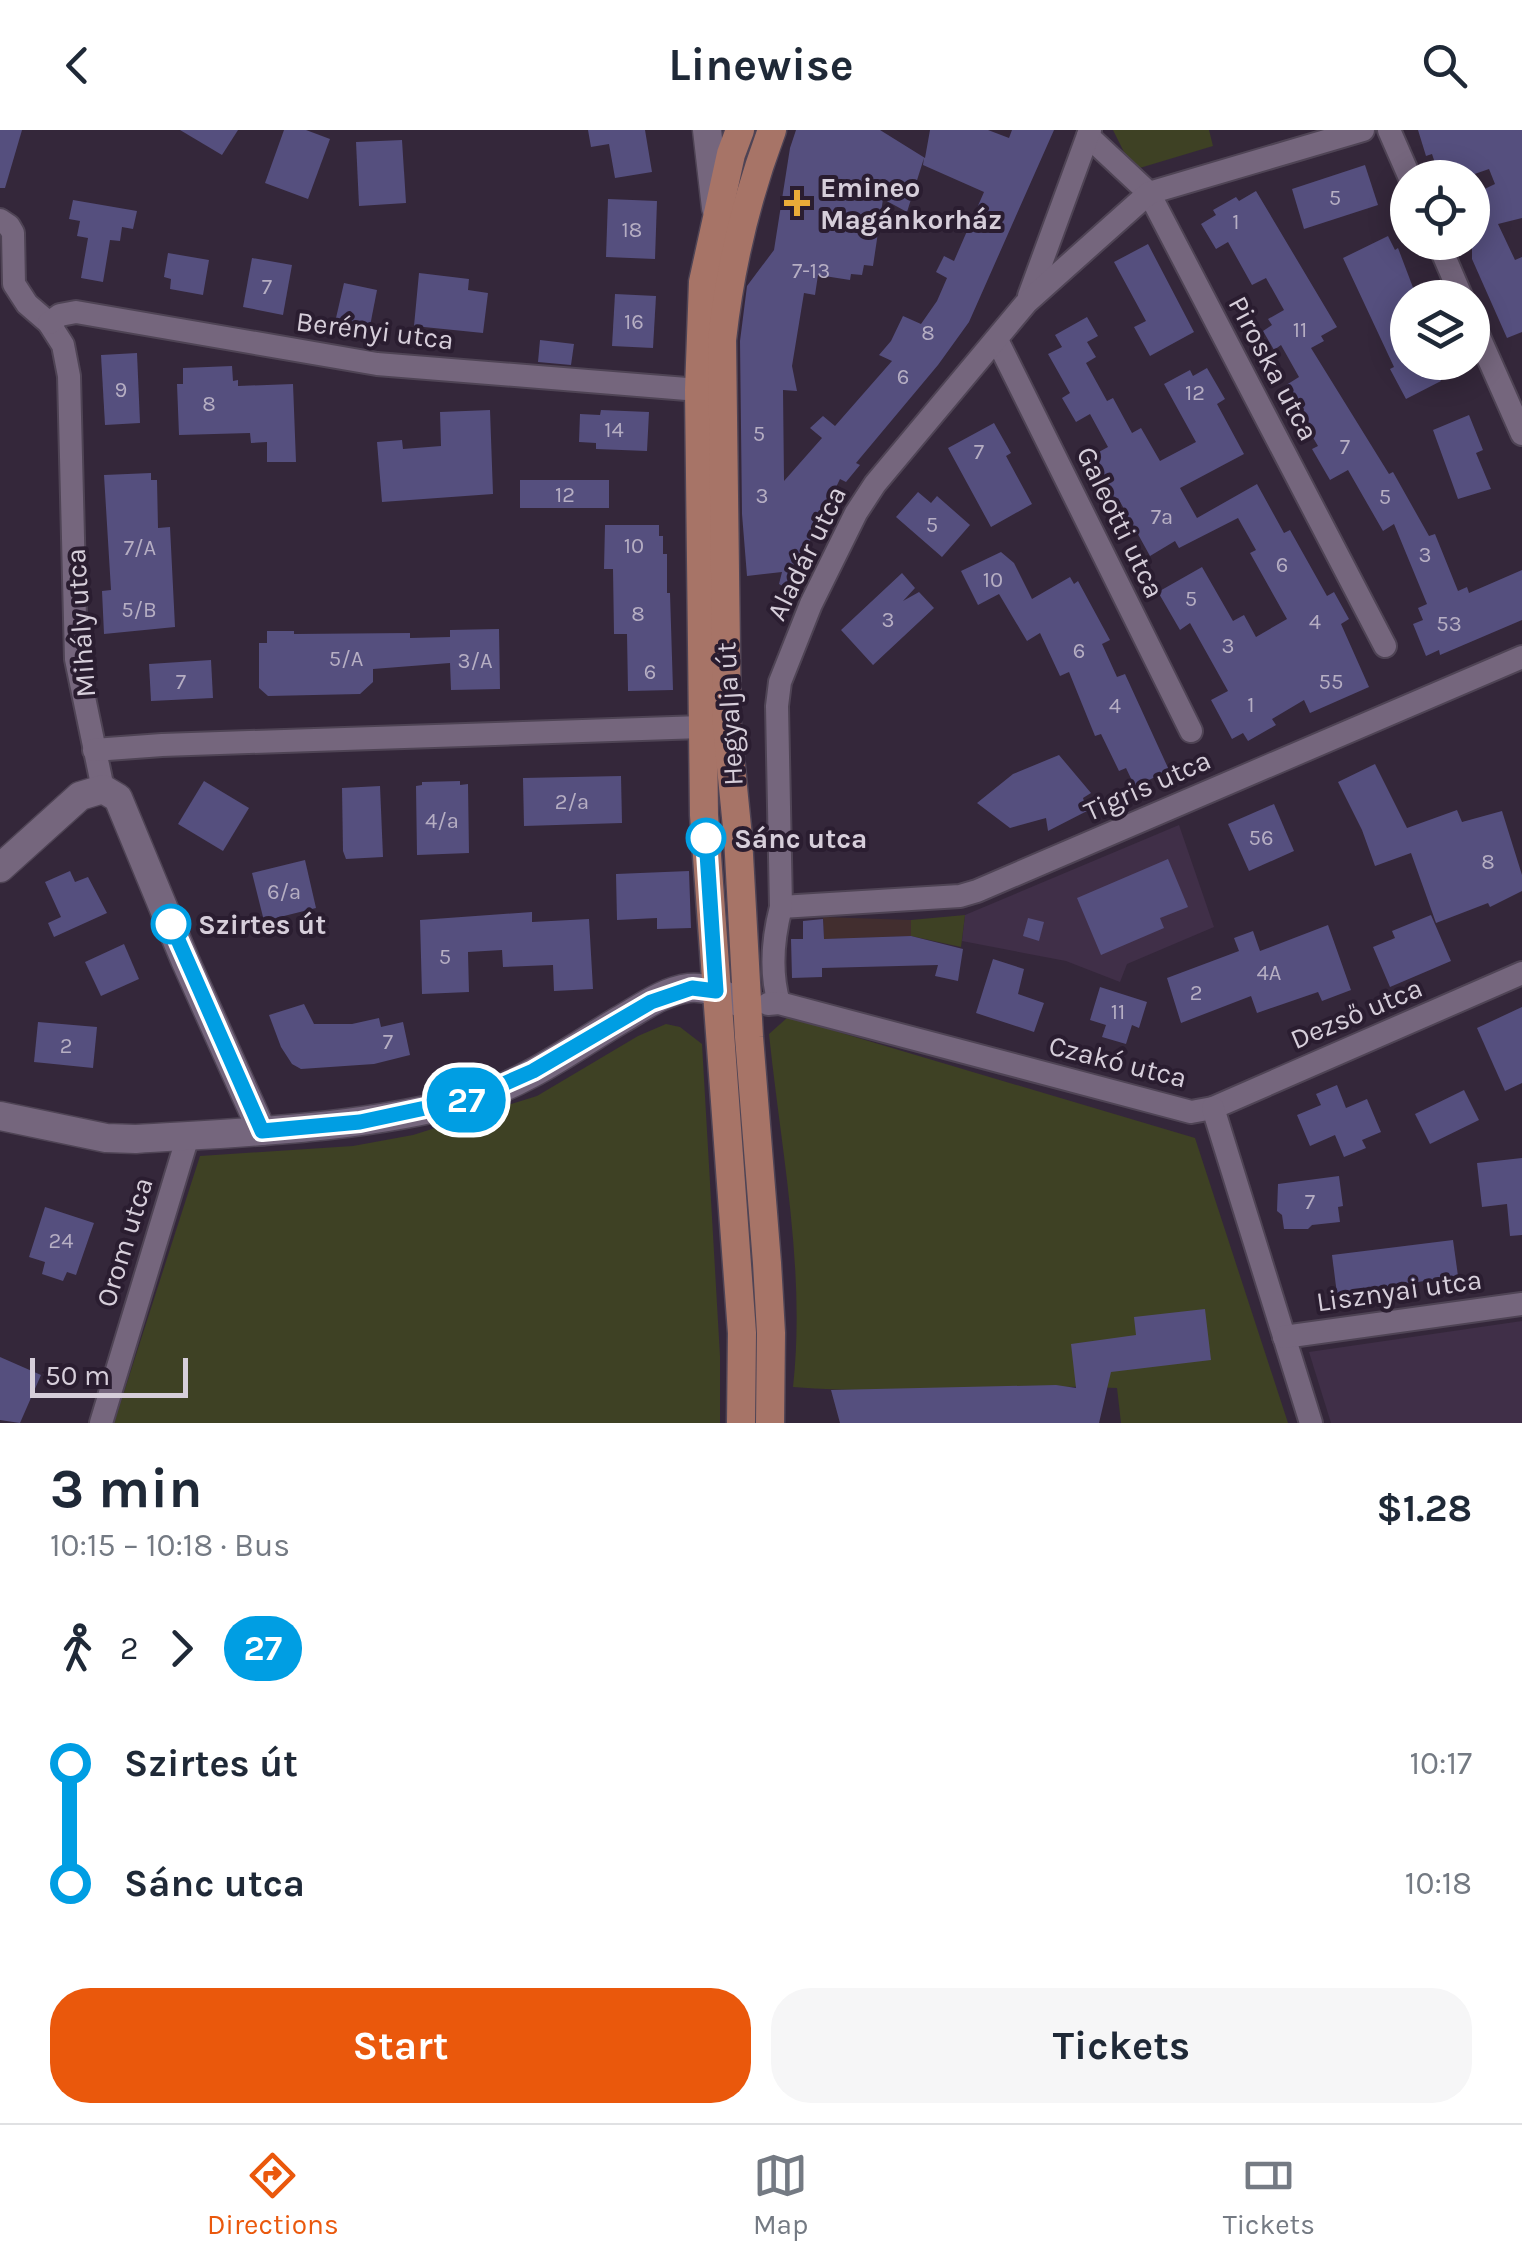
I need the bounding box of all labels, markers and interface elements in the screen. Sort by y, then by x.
icon: back [50,38,105,93]
icon: search [1417,38,1472,93]
text: Linewise [668,39,854,91]
map controls [1390,160,1490,380]
button: locate [1390,160,1490,260]
place label: Emineo Magánkorház [820,171,1002,236]
house number: 5 [1329,185,1341,211]
marker: Emineo Magánkorház [784,190,810,216]
house number: 1 [1232,209,1240,235]
house number: 18 [622,217,642,243]
house number: 7-13 [792,258,830,284]
house number: 7 [262,274,272,300]
button: layers [1390,280,1490,380]
street label: Piroska utca [1222,290,1325,446]
street label: Berényi utca [294,304,456,357]
house number: 16 [624,309,644,335]
house number: 11 [1293,317,1307,343]
house number: 8 [921,320,935,346]
house number: 6 [897,364,909,390]
house number: 9 [115,377,127,403]
house number: 12 [1185,380,1205,406]
house number: 8 [202,391,216,417]
house number: 14 [604,417,624,443]
house number: 5 [753,421,765,447]
house number: 7 [1340,434,1350,460]
house number: 7 [974,439,984,465]
street label: Galeotti utca [1070,441,1171,603]
street label: Aladár utca [760,481,853,626]
house number: 12 [555,482,575,508]
house number: 3 [756,483,769,509]
house number: 5 [1379,484,1391,510]
house number: 7a [1151,504,1173,530]
house number: 5 [926,512,938,538]
house number: 10 [624,533,644,559]
house number: 7/A [124,535,157,561]
house number: 3 [1419,542,1432,568]
street label: Mihály utca [59,547,102,699]
house number: 6 [1276,552,1288,578]
house number: 10 [983,567,1003,593]
house number: 5 [1185,586,1197,612]
house number: 5/B [121,597,157,623]
house number: 8 [631,601,645,627]
house number: 3 [882,607,895,633]
house number: 4 [1309,609,1321,635]
house number: 53 [1436,611,1462,637]
house number: 3 [1222,633,1235,659]
house number: 6 [1073,638,1085,664]
street label: Hegyalja út [709,641,750,787]
house number: 5/A [329,646,364,672]
house number: 3/A [457,648,493,674]
house number: 6 [644,659,656,685]
house number: 7 [176,669,186,695]
house number: 55 [1319,669,1343,695]
house number: 1 [1247,692,1255,718]
house number: 4 [1109,693,1121,719]
street label: Tigris utca [1079,743,1216,828]
house number: 2/a [555,789,589,815]
house number: 4/a [425,808,459,834]
marker: Sánc utca [687,819,725,857]
place label: Sánc utca [734,822,867,855]
house number: 56 [1248,825,1274,851]
house number: 8 [1481,849,1495,875]
house number: 6/a [267,879,301,905]
marker: Szirtes út [152,905,190,943]
place label: Szirtes út [198,908,326,941]
house number: 5 [439,944,451,970]
house number: 4A [1257,960,1282,986]
street label: Dezső utca [1285,971,1427,1056]
house number: 2 [1190,980,1202,1006]
house number: 11 [1111,999,1125,1025]
street label: Czakó utca [1046,1028,1190,1095]
house number: 7 [383,1029,393,1055]
house number: 2 [60,1033,72,1059]
line badge: 27 [421,1068,511,1132]
text: 27 [447,1080,485,1121]
street label: Orom utca [89,1173,160,1311]
house number: 7 [1305,1189,1315,1215]
house number: 24 [48,1228,74,1254]
street label: Lisznyai utca [1314,1263,1484,1318]
scale bar [30,1353,188,1398]
text: 50 m [45,1359,110,1392]
text: 3 min [50,1457,203,1521]
text: $1.28 [1377,1486,1472,1531]
text: 10:15 – 10:18 · Bus [50,1527,290,1564]
icon: walk [50,1621,105,1676]
icon: forward [154,1621,209,1676]
text: 27 [244,1628,282,1669]
text: 2 [120,1630,139,1667]
text: Szirtes út [124,1741,298,1786]
text: 10:17 [1409,1745,1472,1782]
text: Sánc utca [124,1861,305,1906]
text: 10:18 [1405,1865,1472,1902]
button: Start [50,1988,751,2103]
button: Tickets [771,1988,1472,2103]
tab: Directions [207,2148,339,2241]
tab: Map [753,2148,808,2241]
tab: Tickets [1223,2148,1315,2241]

